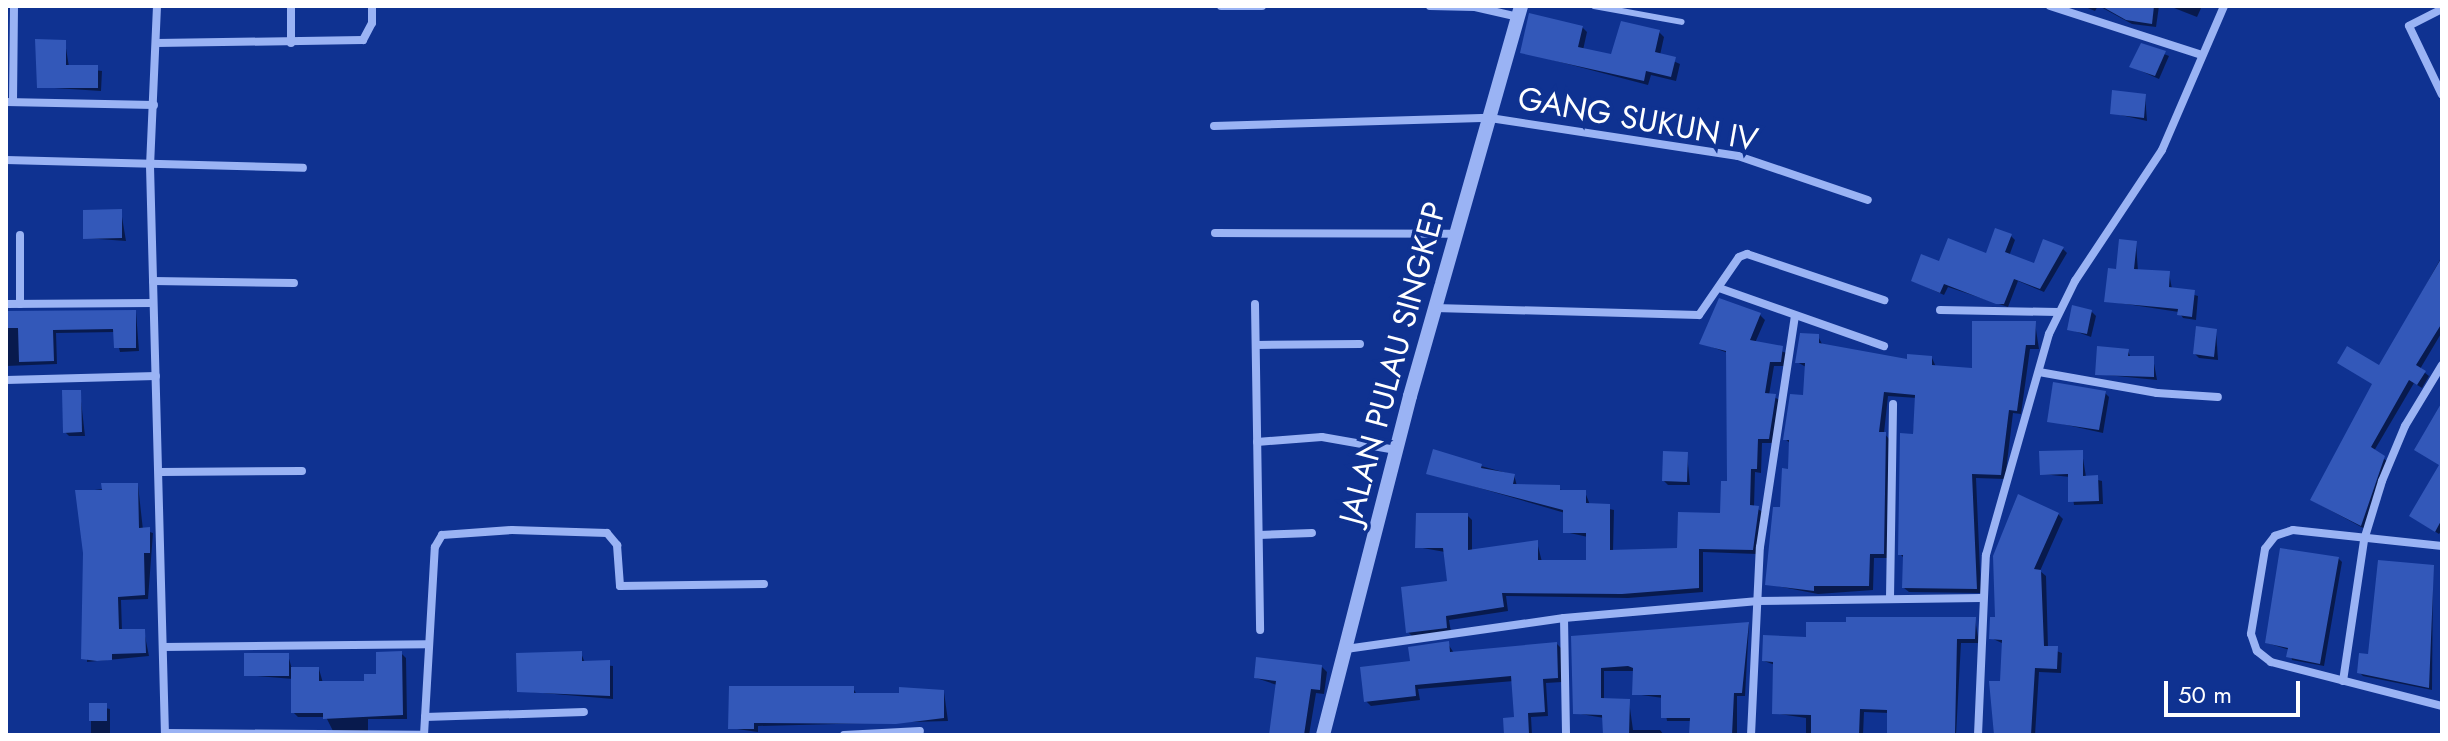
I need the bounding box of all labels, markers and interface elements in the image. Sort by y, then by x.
street label: GANG SUKUN IV [1515,79,1761,159]
street label: JALAN PULAU SINGKEP [1332,198,1454,528]
scale bar [2168,665,2304,715]
text: 50 m [2178,677,2232,712]

